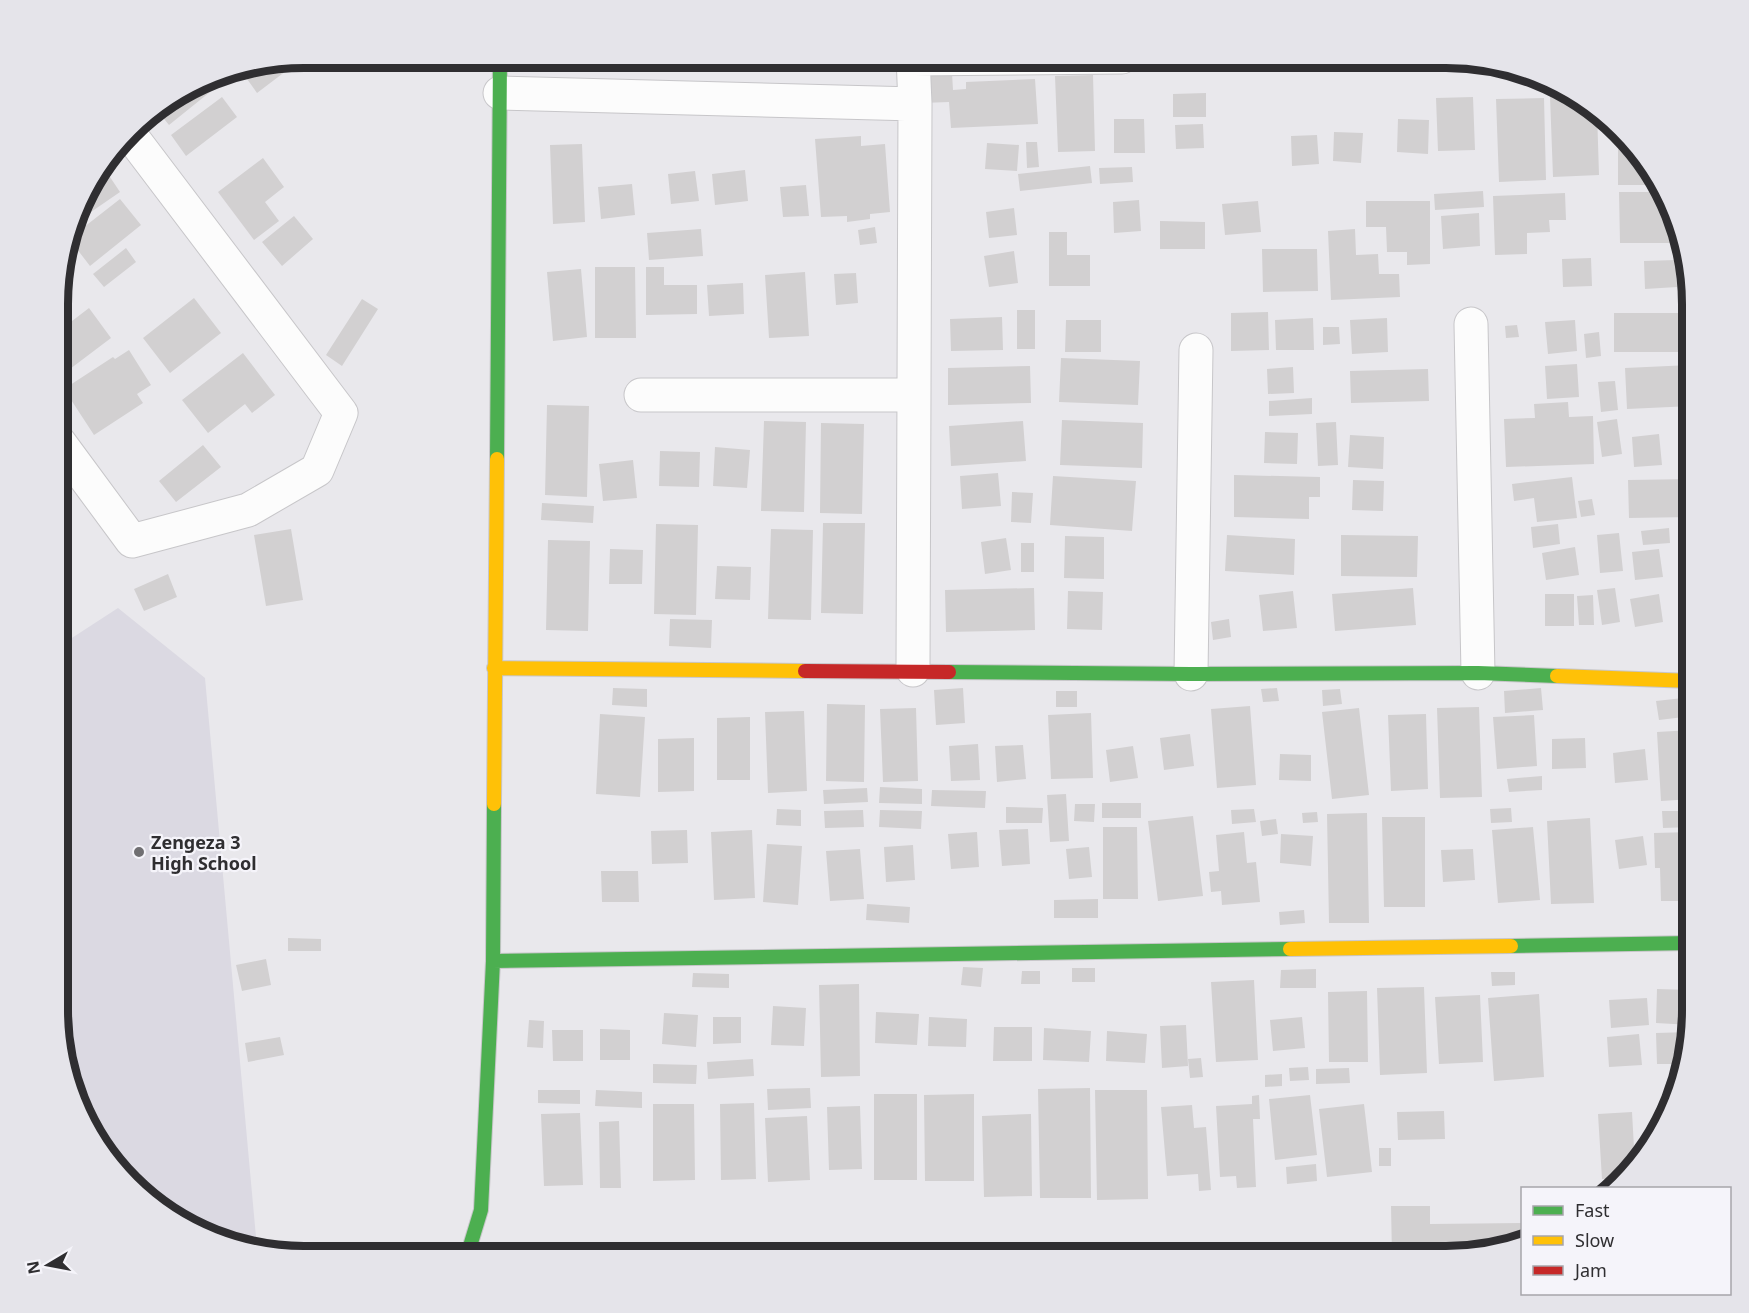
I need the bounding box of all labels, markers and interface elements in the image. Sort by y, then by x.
place label: Zengeza 3 High School [151,830,257,875]
marker: Zengeza 3 High School [132,845,146,859]
legend [1521,1187,1731,1295]
text: Fast [1575,1198,1610,1222]
text: Slow [1575,1228,1614,1252]
north arrow [18,1235,78,1295]
text: Jam [1573,1258,1607,1282]
text: N [21,1259,45,1276]

